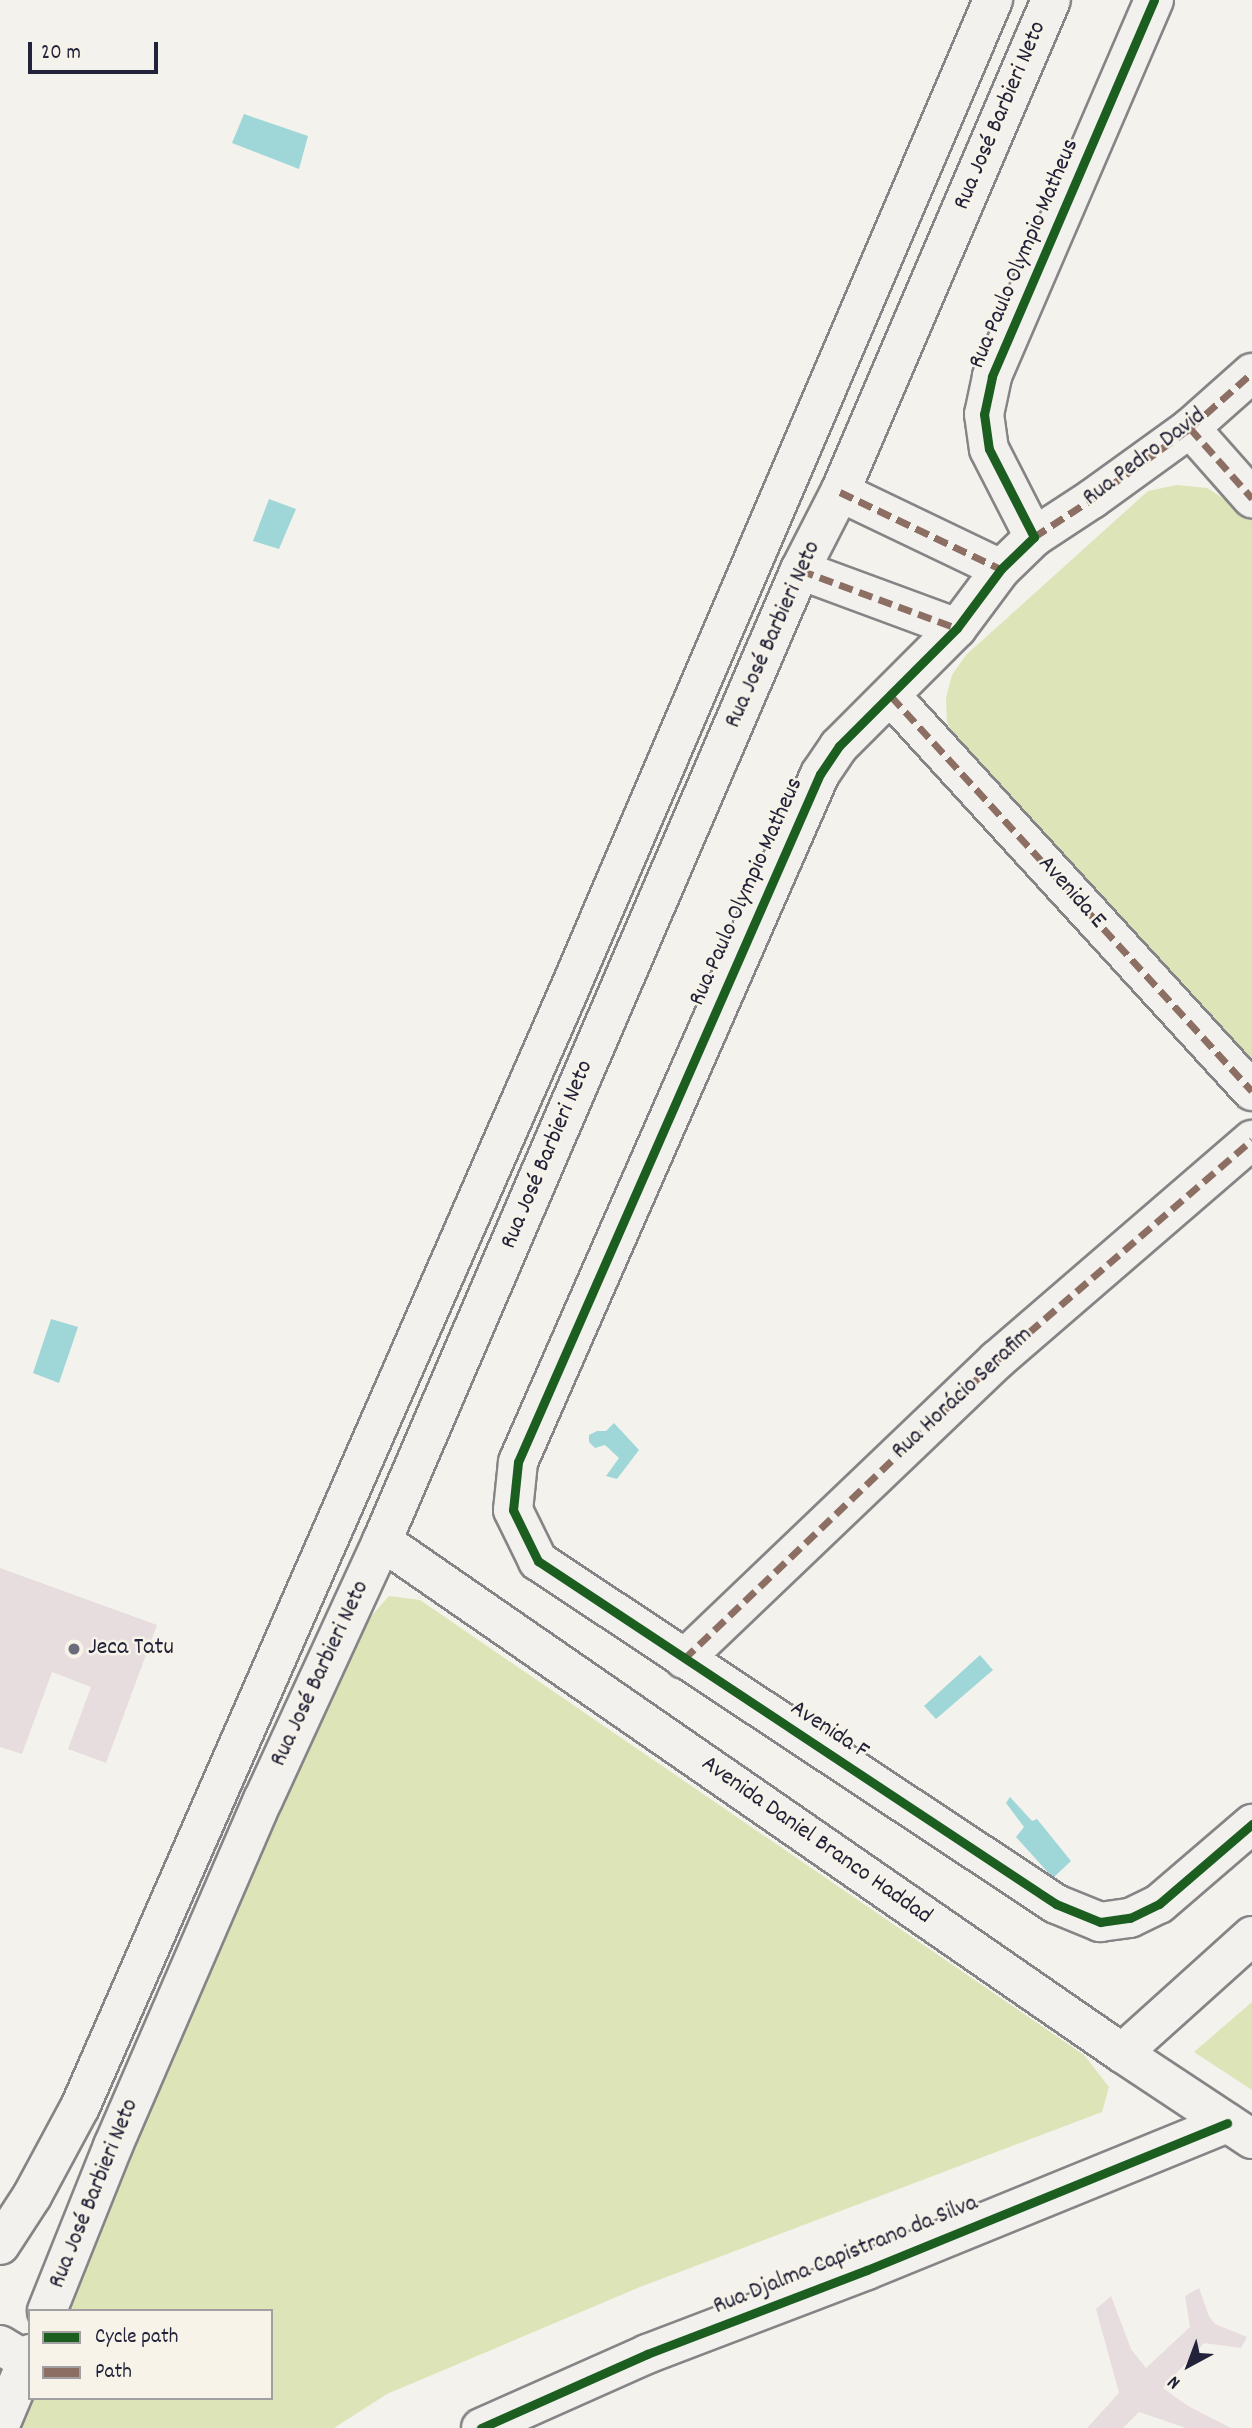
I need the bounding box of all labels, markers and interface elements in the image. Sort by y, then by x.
street label: Rua José Barbieri Neto [948,18,1054,214]
scale bar [32,28,161,72]
text: 20 m [41,39,81,69]
street label: Rua Paulo Olympio Matheus [964,135,1086,373]
street label: Rua Pedro David [1078,403,1212,513]
street label: Rua José Barbieri Neto [720,537,828,733]
street label: Rua Paulo Olympio Matheus [684,773,810,1011]
street label: Avenida E [1031,851,1111,935]
street label: Rua José Barbieri Neto [495,1057,601,1253]
street label: Rua Horácio Serafim [887,1321,1039,1467]
street label: Rua José Barbieri Neto [265,1576,377,1772]
place label: Jeca Tatu [88,1635,174,1663]
marker: Jeca Tatu [66,1641,82,1657]
street label: Avenida F [784,1695,874,1767]
street label: Avenida Daniel Branco Haddad [695,1750,937,1932]
street label: Rua José Barbieri Neto [44,2095,146,2293]
street label: Rua Djalma Capistrano da Silva [710,2190,982,2322]
legend [28,2309,273,2400]
text: Cycle path [95,2323,178,2353]
north arrow [1154,2330,1224,2400]
text: Path [95,2358,132,2388]
text: N [1163,2368,1187,2395]

